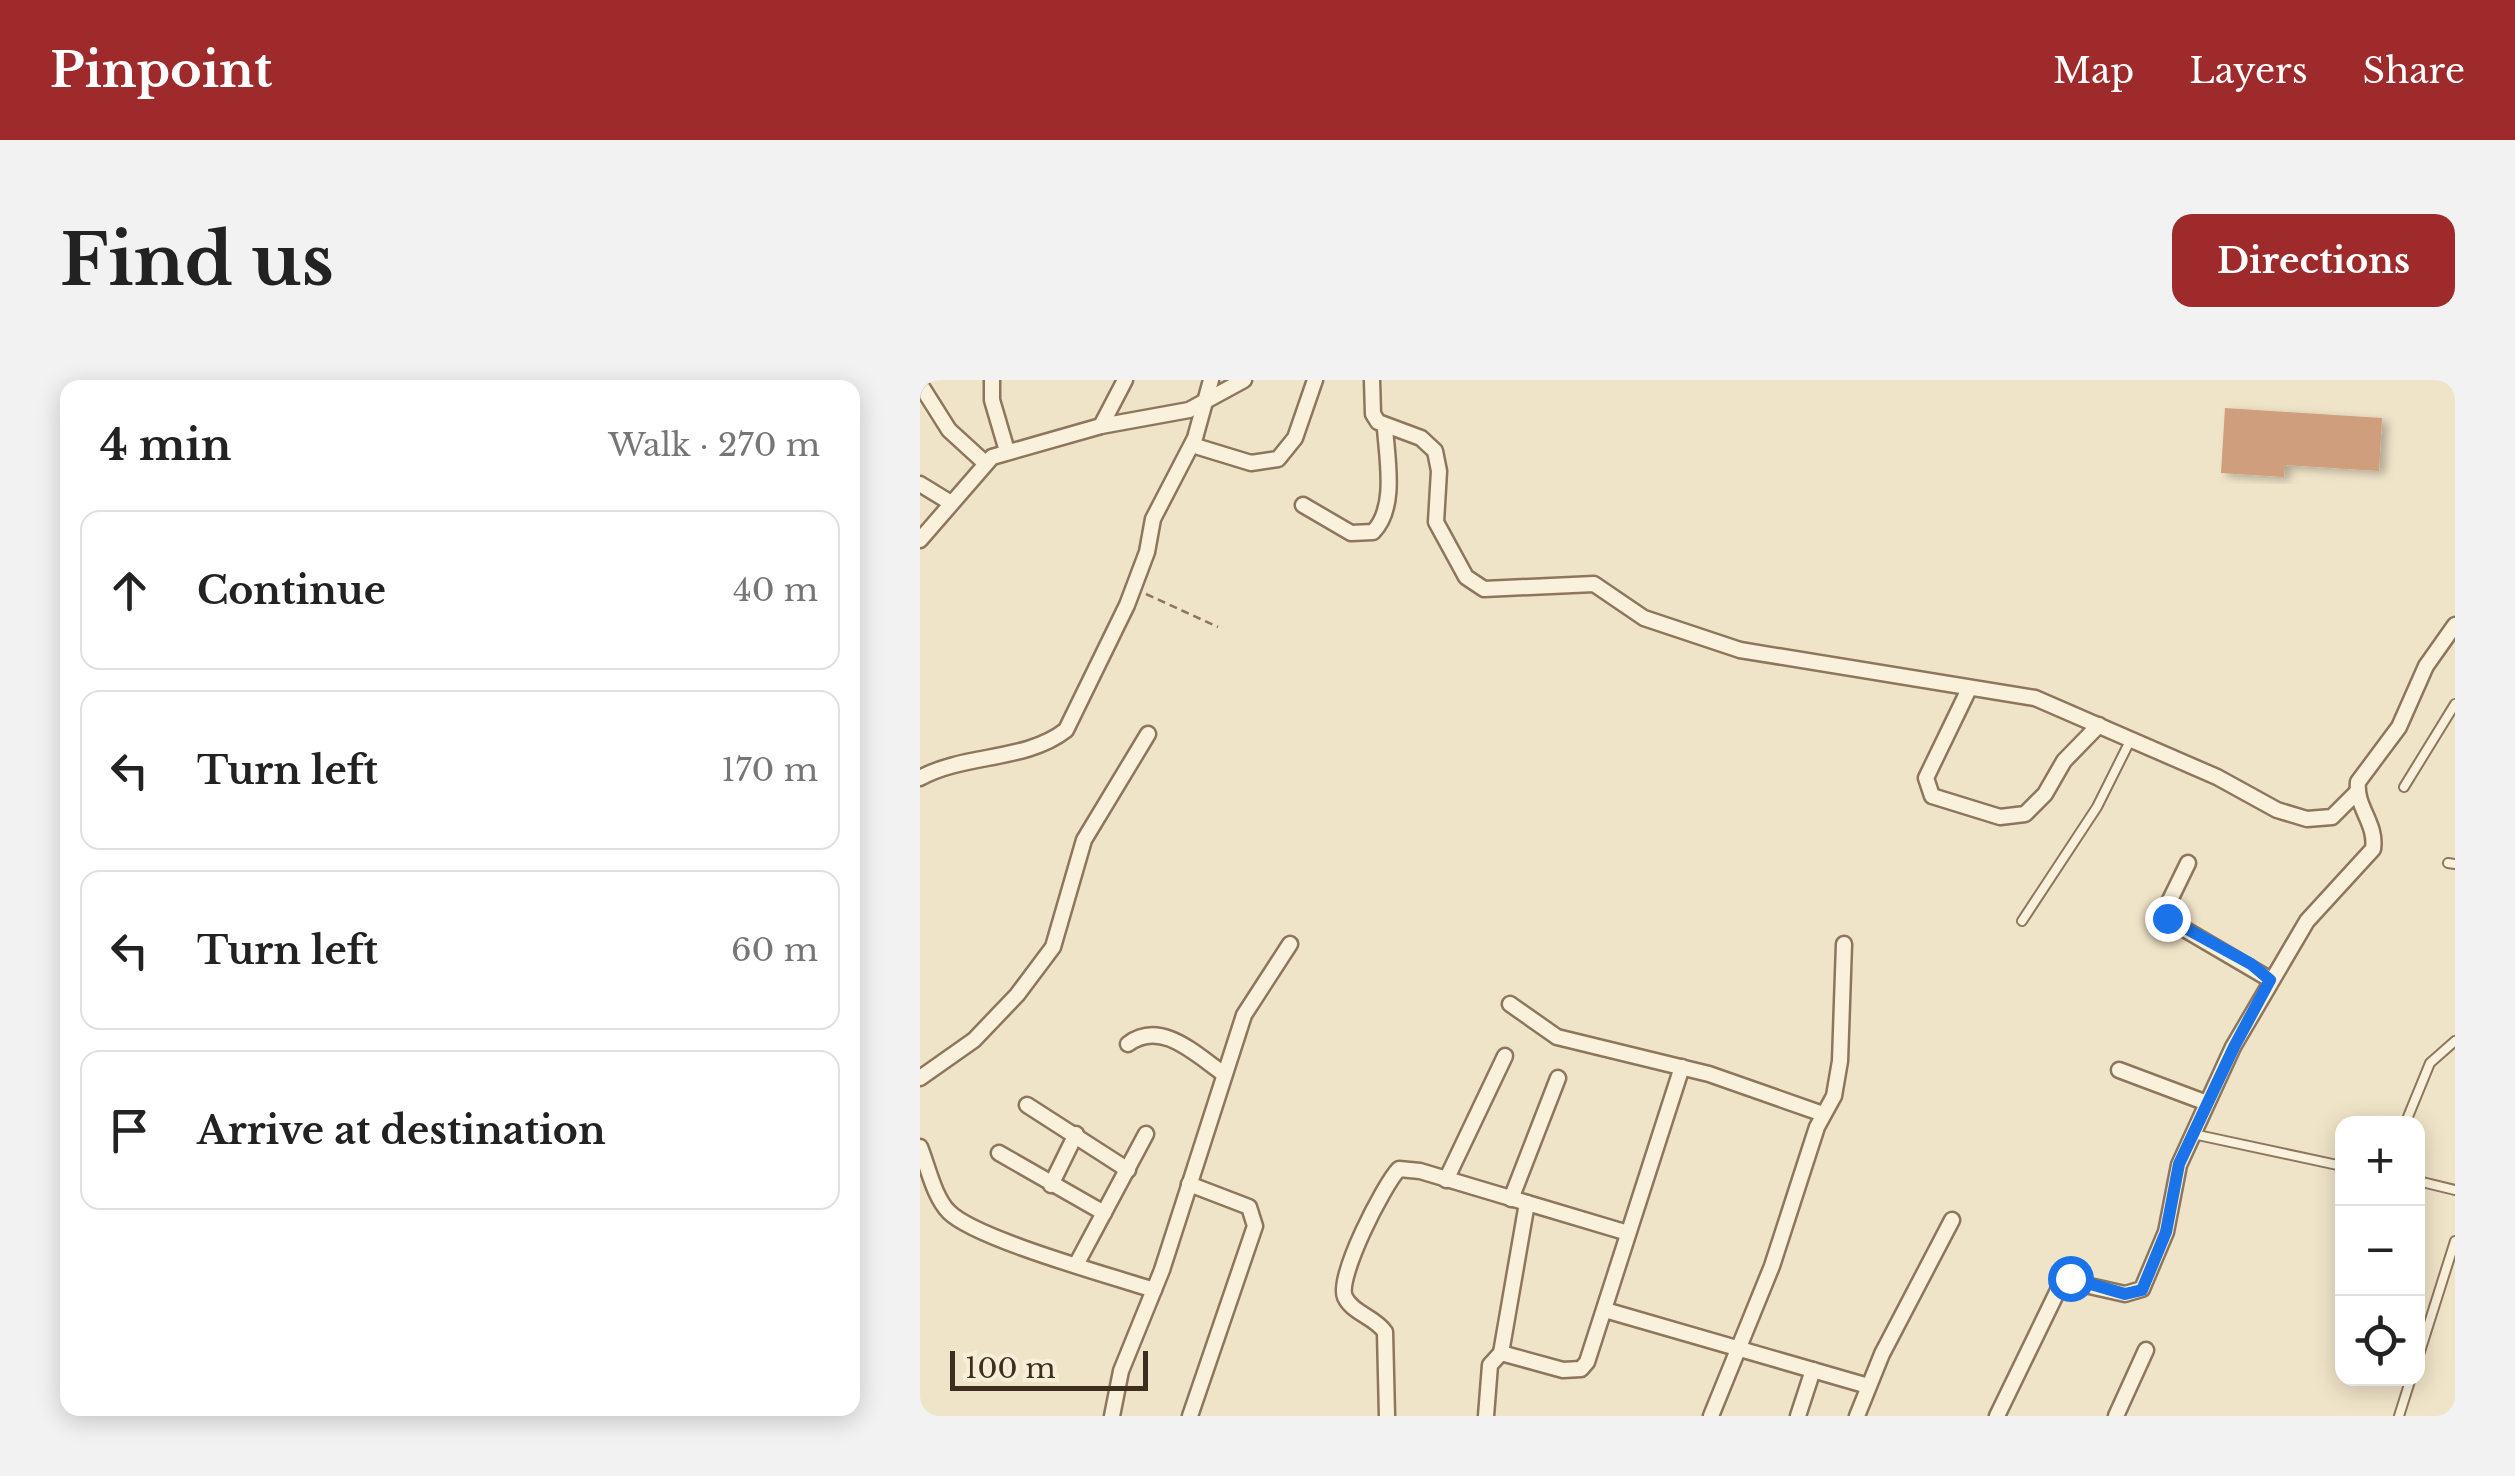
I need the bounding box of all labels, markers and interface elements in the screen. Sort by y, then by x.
text: Pinpoint [50,40,272,100]
text: Map [2053,49,2134,92]
text: Layers [2189,49,2308,92]
text: Share [2363,49,2465,92]
button: Directions [2172,214,2455,307]
text: Find us [60,217,334,304]
text: 4 min [100,419,231,471]
text: Walk · 270 m [608,425,820,465]
icon: ahead [102,563,157,618]
text: Continue [197,567,386,614]
text: 40 m [733,570,818,610]
icon: left [102,743,157,798]
text: Turn left [197,747,378,794]
text: 170 m [721,750,818,790]
route end [2145,896,2191,942]
icon: left [102,923,157,978]
text: Turn left [197,927,378,974]
text: 60 m [731,930,818,970]
icon: arrive [102,1103,157,1158]
text: Arrive at destination [197,1107,606,1154]
map controls [2335,1116,2425,1386]
button: + [2335,1116,2425,1206]
button: − [2335,1206,2425,1296]
route start [2048,1256,2094,1302]
button: locate [2335,1296,2425,1386]
scale bar [950,1346,1148,1390]
text: 100 m [965,1351,1056,1386]

